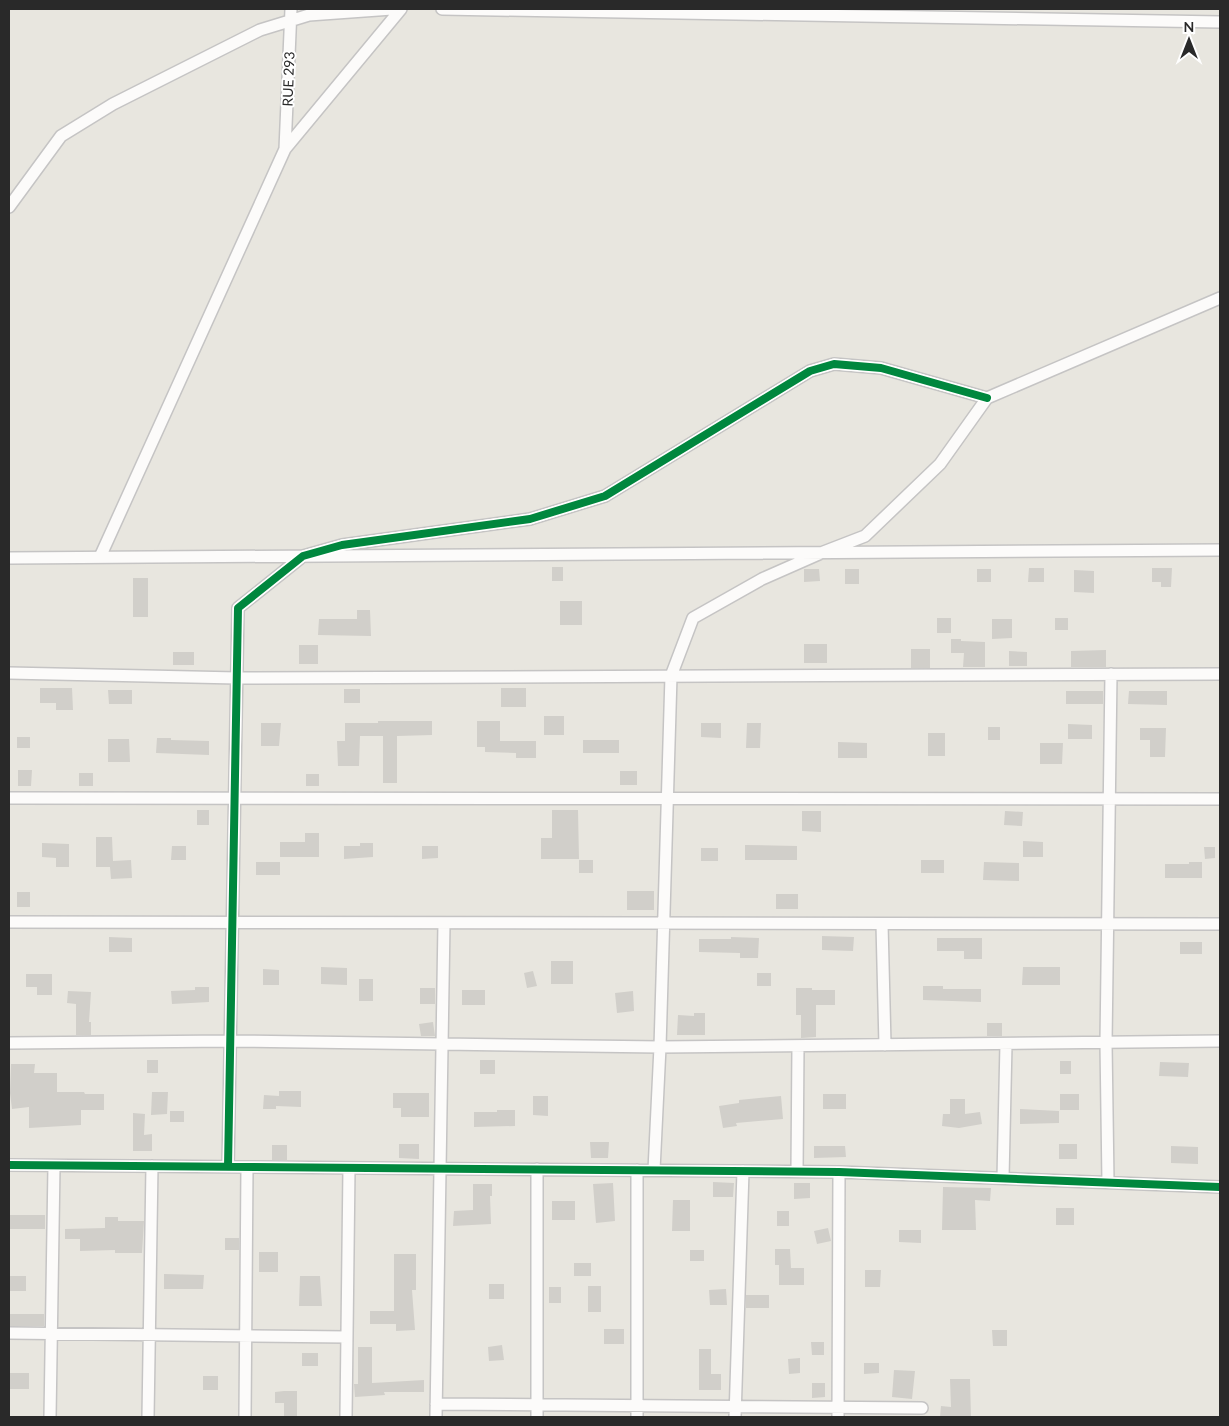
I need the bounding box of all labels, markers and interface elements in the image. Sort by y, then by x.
north arrow [1164,15,1214,65]
text: N [1184,18,1194,35]
street label: RUE 293 [279,51,297,107]

